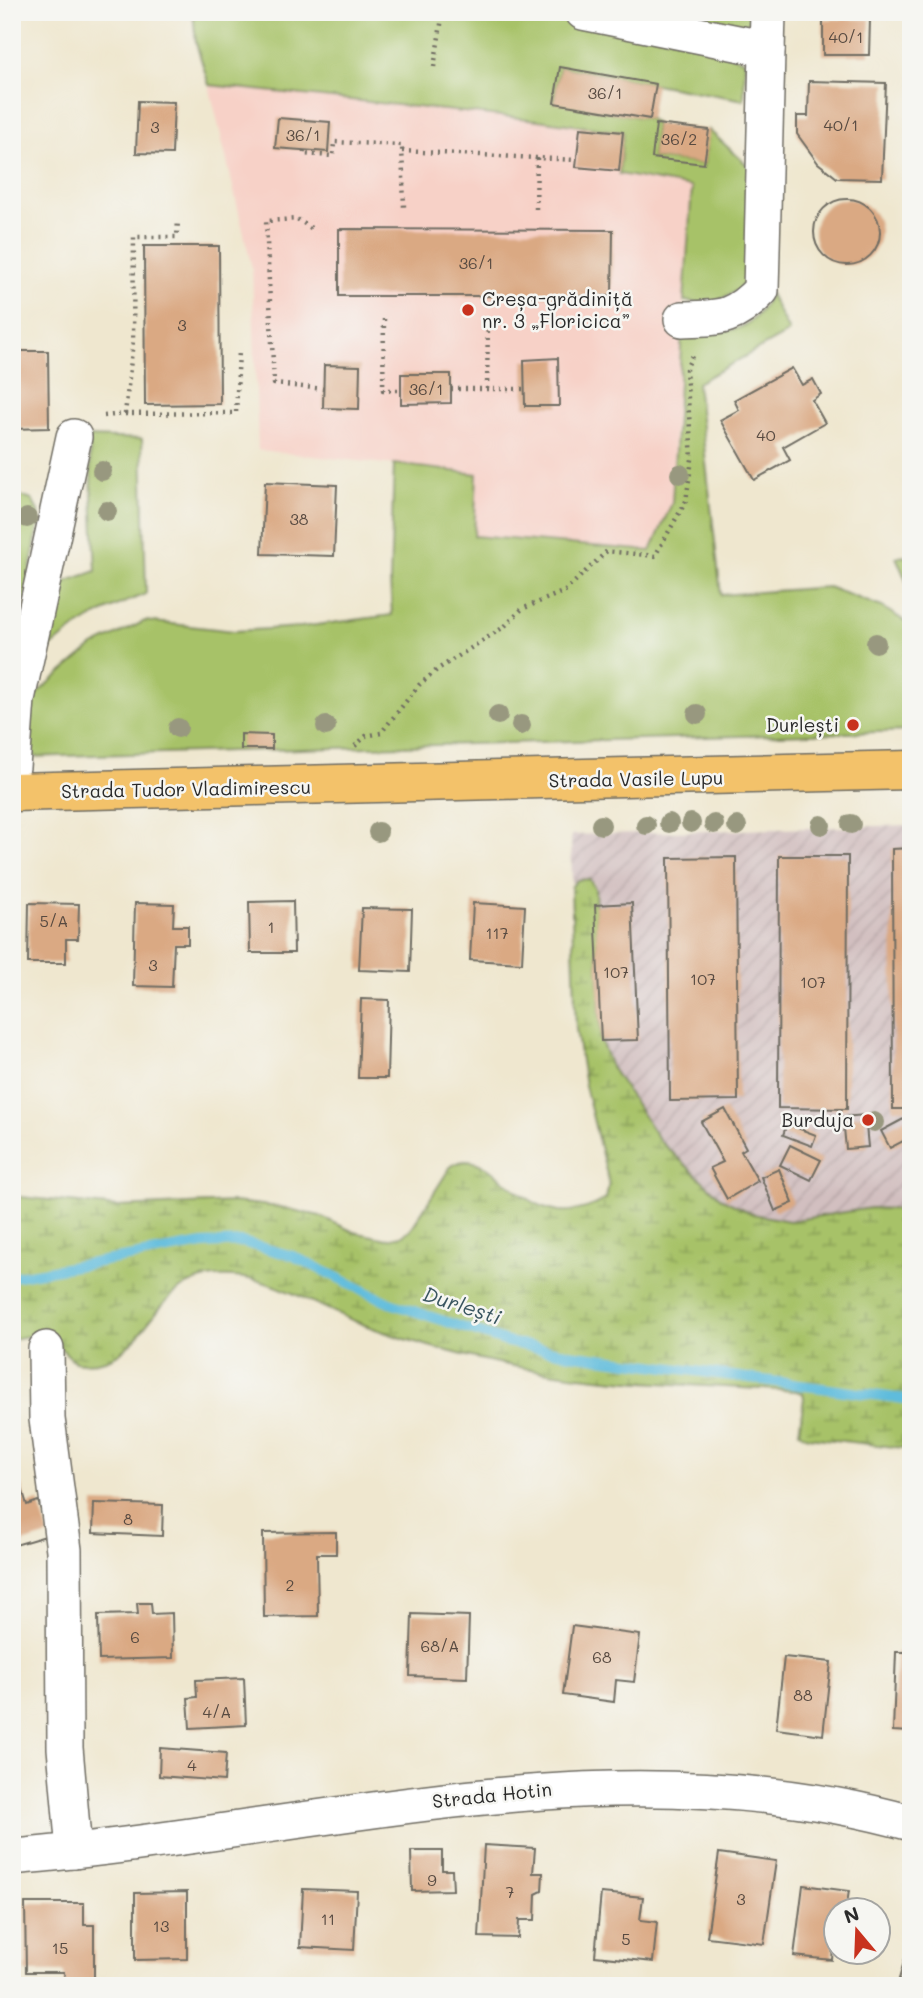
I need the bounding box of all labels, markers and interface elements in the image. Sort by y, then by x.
house number: 40/1 [829,26,863,47]
house number: 36/1 [588,82,622,103]
house number: 40/1 [824,114,858,135]
house number: 3 [150,116,160,137]
house number: 36/1 [286,124,320,145]
house number: 36/2 [661,128,697,149]
house number: 36/1 [459,252,493,273]
place label: Creșa-grădiniță nr. 3 „Floricica” [482,286,633,333]
marker: Creșa-grădiniță nr. 3 „Floricica” [460,302,476,318]
house number: 3 [177,314,187,335]
house number: 36/1 [409,378,443,399]
house number: 40 [756,424,776,445]
house number: 38 [289,508,309,529]
place label: Durlești [766,712,839,738]
marker: Durlești [845,717,861,733]
street label: Strada Vasile Lupu [548,764,724,793]
street label: Strada Tudor Vladimirescu [61,774,311,803]
house number: 5/A [40,910,68,931]
house number: 1 [267,916,275,937]
house number: 117 [485,922,509,943]
house number: 3 [148,954,158,975]
house number: 107 [603,961,629,982]
house number: 107 [690,968,716,989]
house number: 107 [800,971,826,992]
place label: Burduja [782,1107,854,1132]
marker: Burduja [860,1112,876,1128]
water label: Durlești [420,1279,506,1331]
house number: 8 [123,1508,133,1529]
house number: 2 [286,1574,294,1595]
house number: 6 [130,1626,140,1647]
house number: 68/A [421,1635,459,1656]
house number: 68 [592,1646,612,1667]
house number: 88 [793,1684,813,1705]
house number: 4/A [203,1701,231,1722]
house number: 4 [187,1754,197,1775]
street label: Strada Hotin [431,1776,553,1813]
house number: 9 [427,1869,437,1890]
house number: 7 [506,1881,515,1902]
house number: 3 [736,1888,746,1909]
north arrow [822,1896,892,1966]
text: N [840,1900,862,1929]
house number: 11 [321,1908,335,1929]
house number: 13 [153,1915,169,1936]
house number: 5 [621,1928,631,1949]
house number: 15 [52,1937,68,1958]

